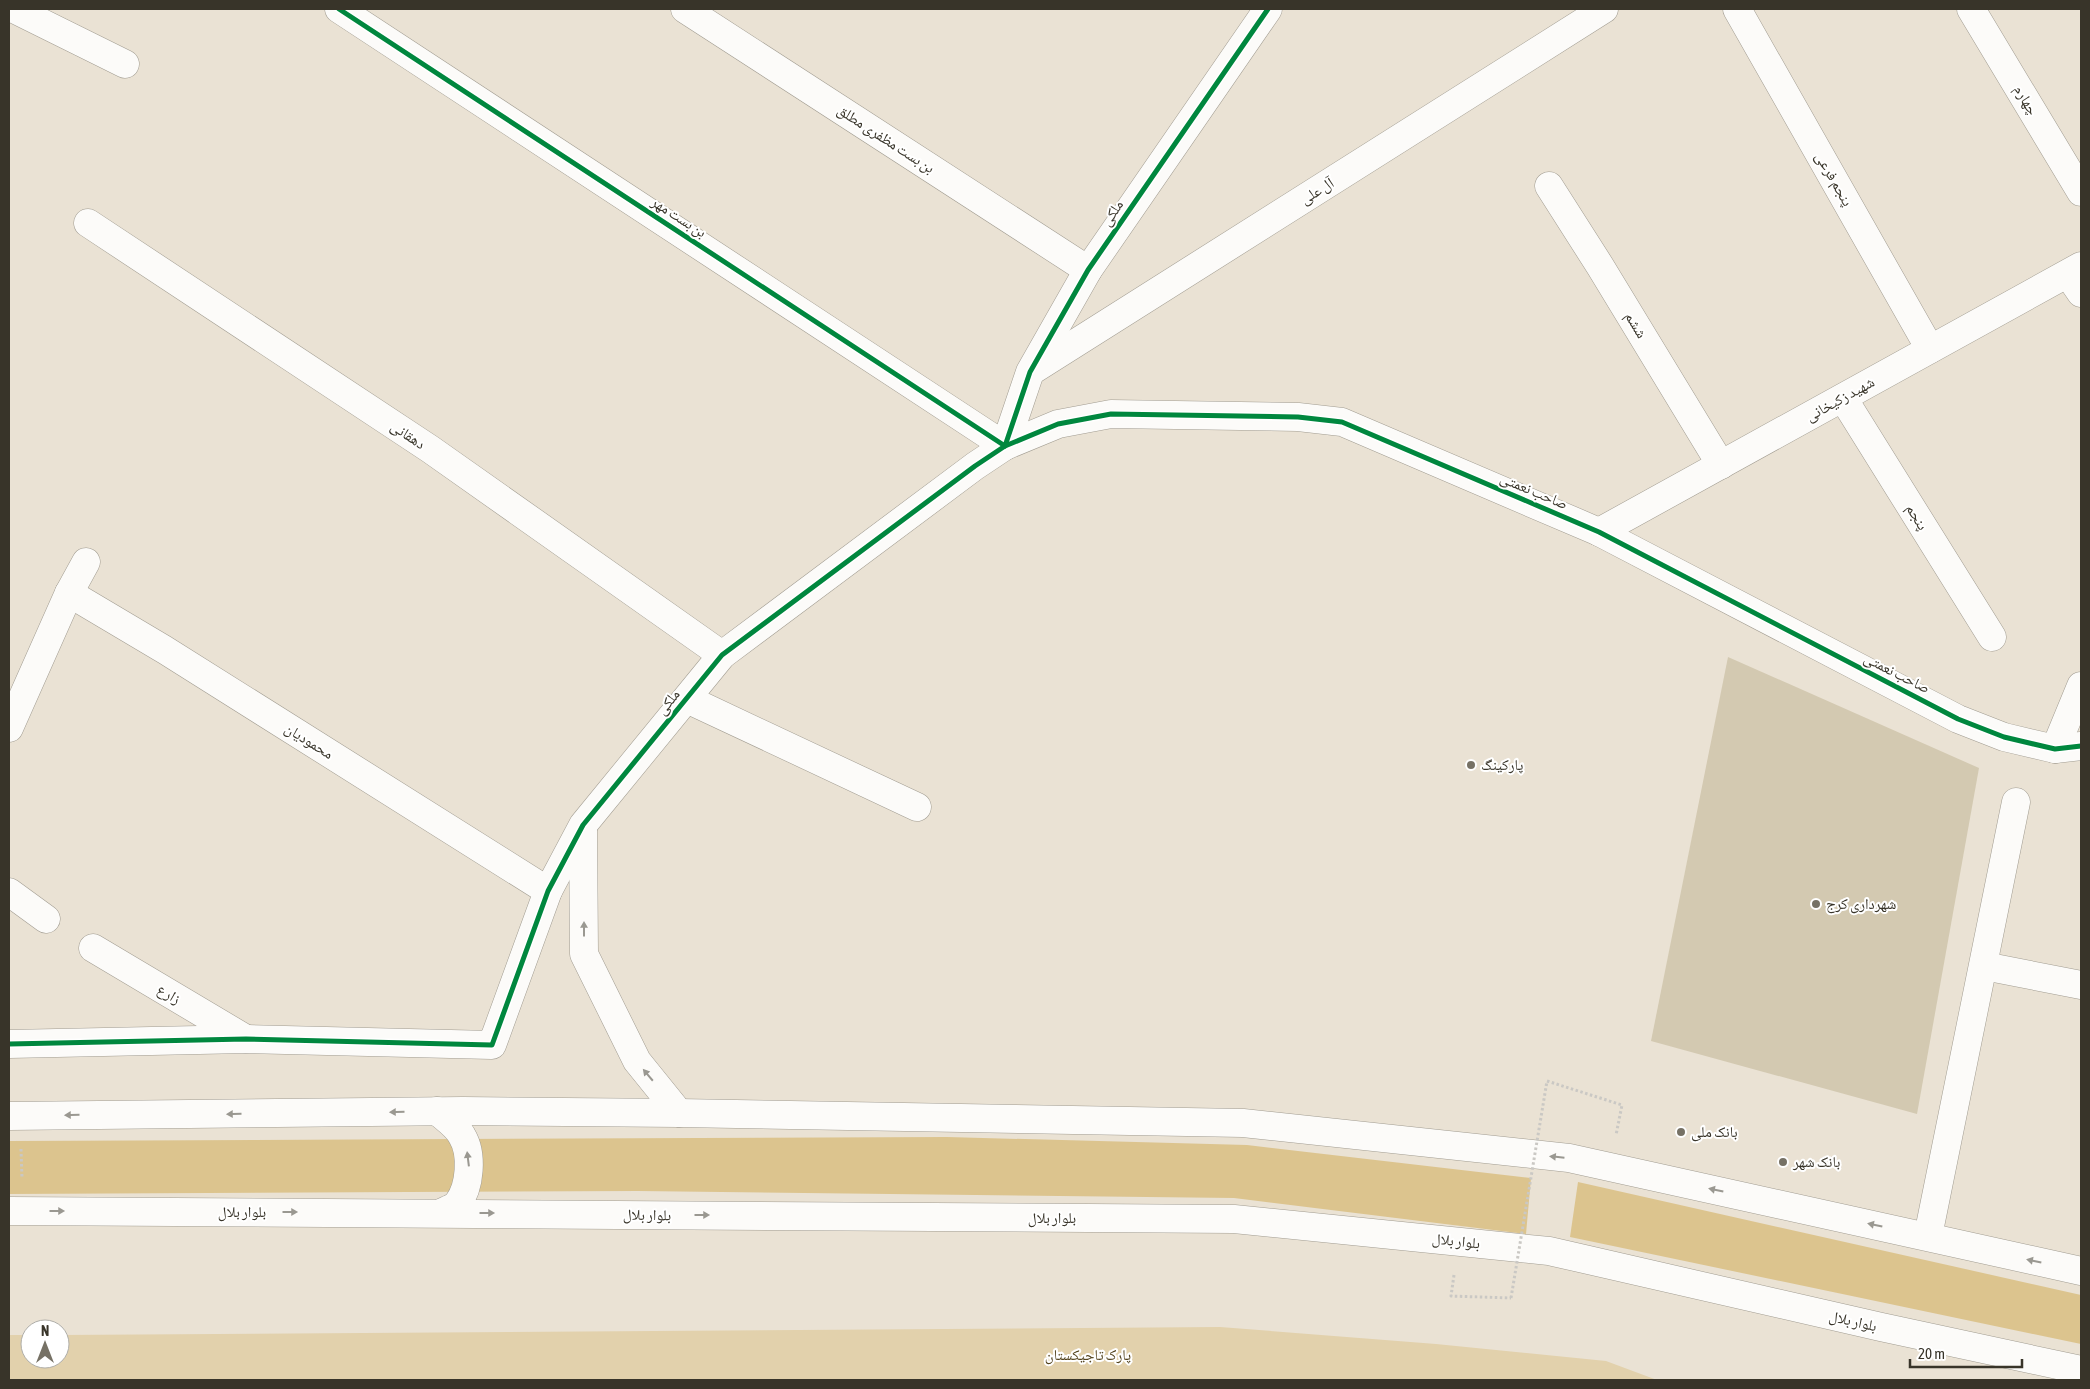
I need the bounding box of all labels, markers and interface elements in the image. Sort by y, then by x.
street label: چهارم [2009,82,2042,119]
street label: بن بست مظفری مطلق [833,101,938,178]
street label: پنجم فرعی [1810,149,1857,210]
street label: آل علی [1297,173,1339,209]
street label: بن بست مهر [647,192,710,242]
street label: ملکی [1097,196,1128,230]
street label: ششم [1620,308,1651,342]
street label: شهید زکیخانی [1802,373,1878,426]
street label: دهقانی [387,417,429,454]
street label: صاحب نعمتی [1497,469,1571,514]
street label: پنجم [1901,501,1932,534]
street label: صاحب نعمتی [1861,649,1933,698]
street label: ملکی [652,685,685,719]
street label: محمودیان [281,719,337,764]
place label: پارکینگ [1481,756,1523,774]
marker: پارکینگ [1465,759,1477,771]
place label: شهرداری کرج [1826,895,1896,914]
marker: شهرداری کرج [1810,898,1822,910]
one-way arrow [580,921,588,937]
street label: زارع [153,980,184,1009]
one-way arrow [643,1069,654,1082]
one-way arrow [388,1108,404,1116]
one-way arrow [226,1110,242,1118]
one-way arrow [63,1111,79,1119]
place label: بانک ملی [1691,1123,1738,1142]
marker: بانک ملی [1675,1126,1687,1138]
one-way arrow [464,1151,472,1167]
one-way arrow [1549,1153,1565,1161]
place label: بانک شهر [1792,1153,1840,1171]
marker: بانک شهر [1777,1156,1789,1168]
one-way arrow [1708,1186,1724,1194]
street label: بلوار بلال [218,1203,266,1222]
street label: بلوار بلال [623,1206,671,1225]
one-way arrow [50,1207,66,1215]
one-way arrow [282,1208,298,1216]
one-way arrow [480,1209,496,1217]
street label: بلوار بلال [1028,1209,1076,1228]
one-way arrow [695,1211,711,1219]
one-way arrow [1868,1221,1883,1229]
street label: بلوار بلال [1431,1230,1481,1253]
one-way arrow [2025,1256,2041,1264]
street label: بلوار بلال [1827,1307,1879,1336]
north arrow [20,1319,70,1369]
text: N [41,1323,49,1339]
scale bar [1910,1336,2022,1368]
text: 20 m [1918,1345,1945,1362]
park label: پارک تاجیکستان [1045,1346,1131,1365]

